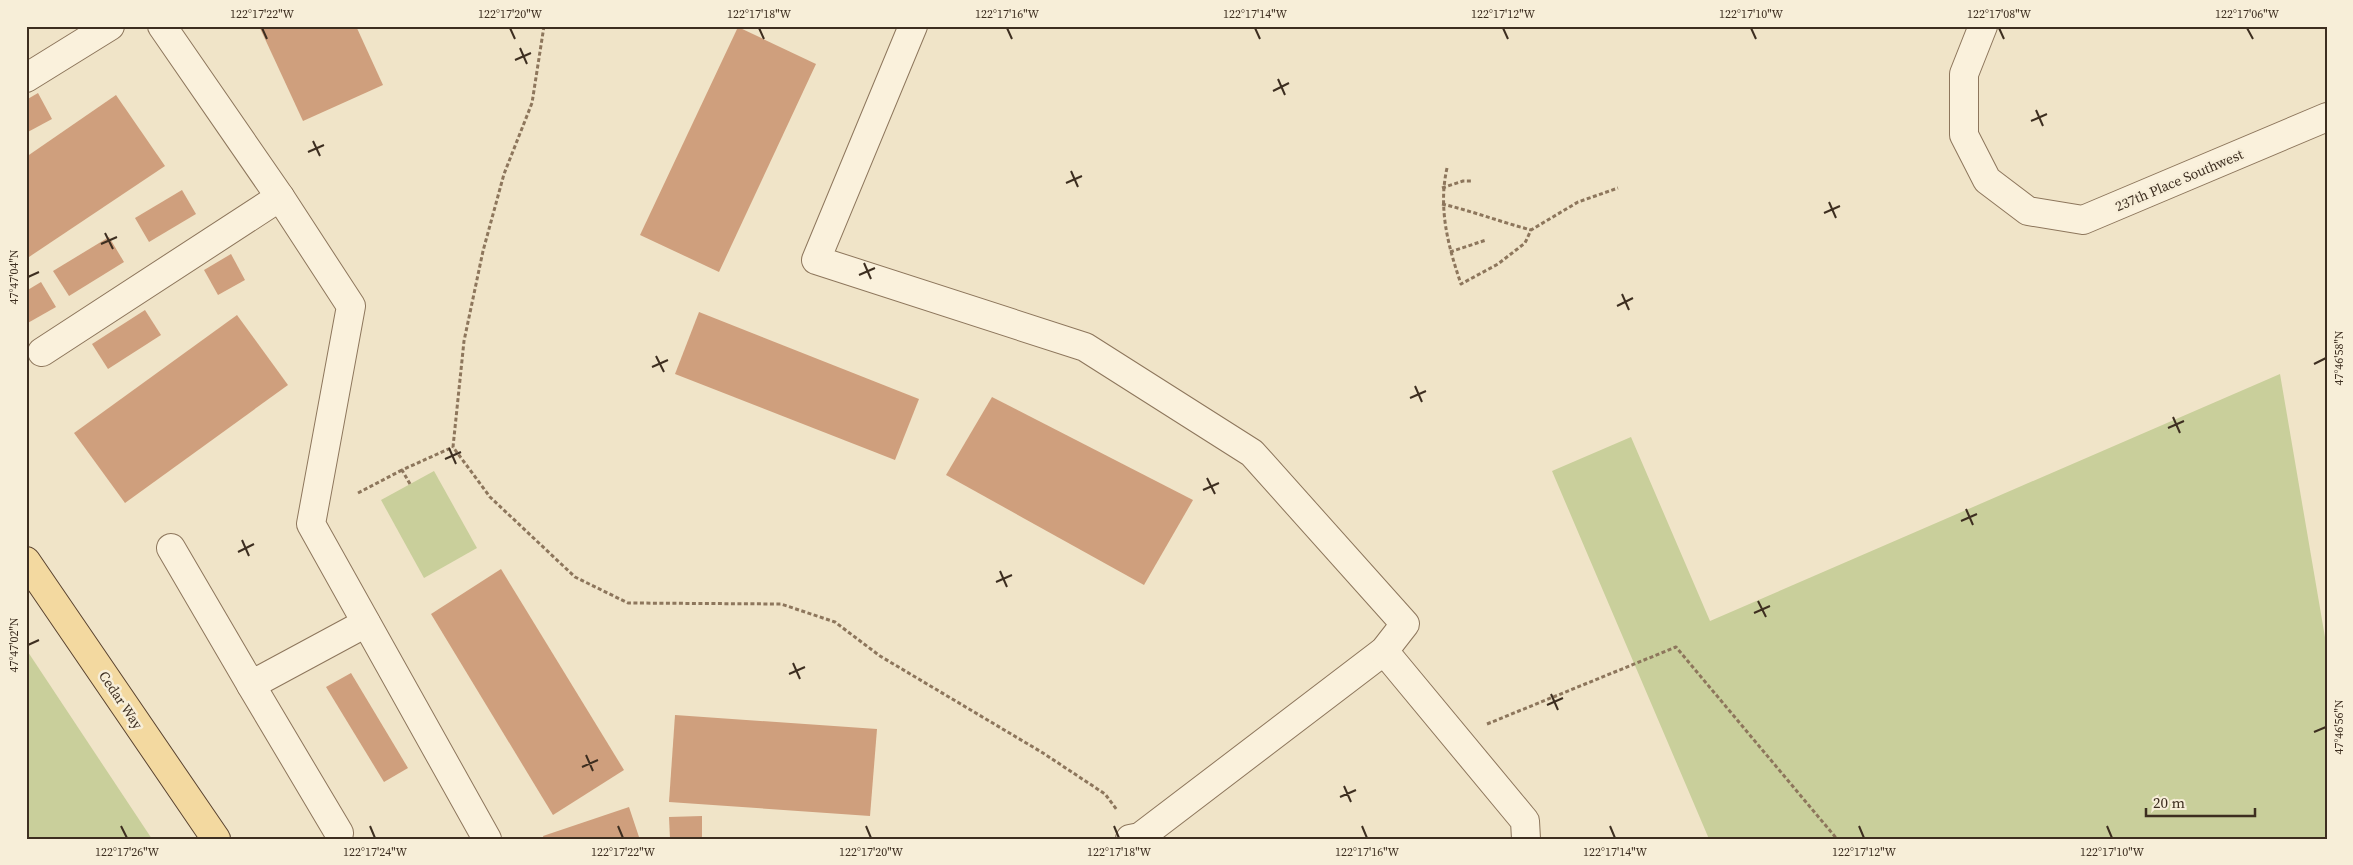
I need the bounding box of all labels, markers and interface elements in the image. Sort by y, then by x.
text: 122°17'22"W [230,6,294,22]
text: 122°17'20"W [478,6,542,22]
text: 122°17'18"W [727,6,791,22]
text: 122°17'16"W [975,6,1039,22]
text: 122°17'14"W [1223,6,1287,22]
text: 122°17'12"W [1471,6,1535,22]
text: 122°17'10"W [1719,6,1783,22]
text: 122°17'08"W [1967,6,2031,22]
text: 122°17'06"W [2215,6,2279,22]
street label: 237th Place Southwest [2112,144,2247,216]
text: 47°47'04"N [6,249,22,305]
text: 47°46'58"N [2331,330,2347,386]
text: 47°47'02"N [6,617,22,673]
street label: Cedar Way [94,667,148,734]
text: 47°46'56"N [2331,699,2347,755]
scale bar [2146,785,2254,817]
text: 20 m [2153,792,2185,813]
text: 122°17'26"W [95,844,159,860]
text: 122°17'24"W [343,844,407,860]
text: 122°17'22"W [591,844,655,860]
text: 122°17'20"W [839,844,903,860]
text: 122°17'18"W [1087,844,1151,860]
text: 122°17'16"W [1335,844,1399,860]
text: 122°17'14"W [1583,844,1647,860]
text: 122°17'12"W [1832,844,1896,860]
text: 122°17'10"W [2080,844,2144,860]

